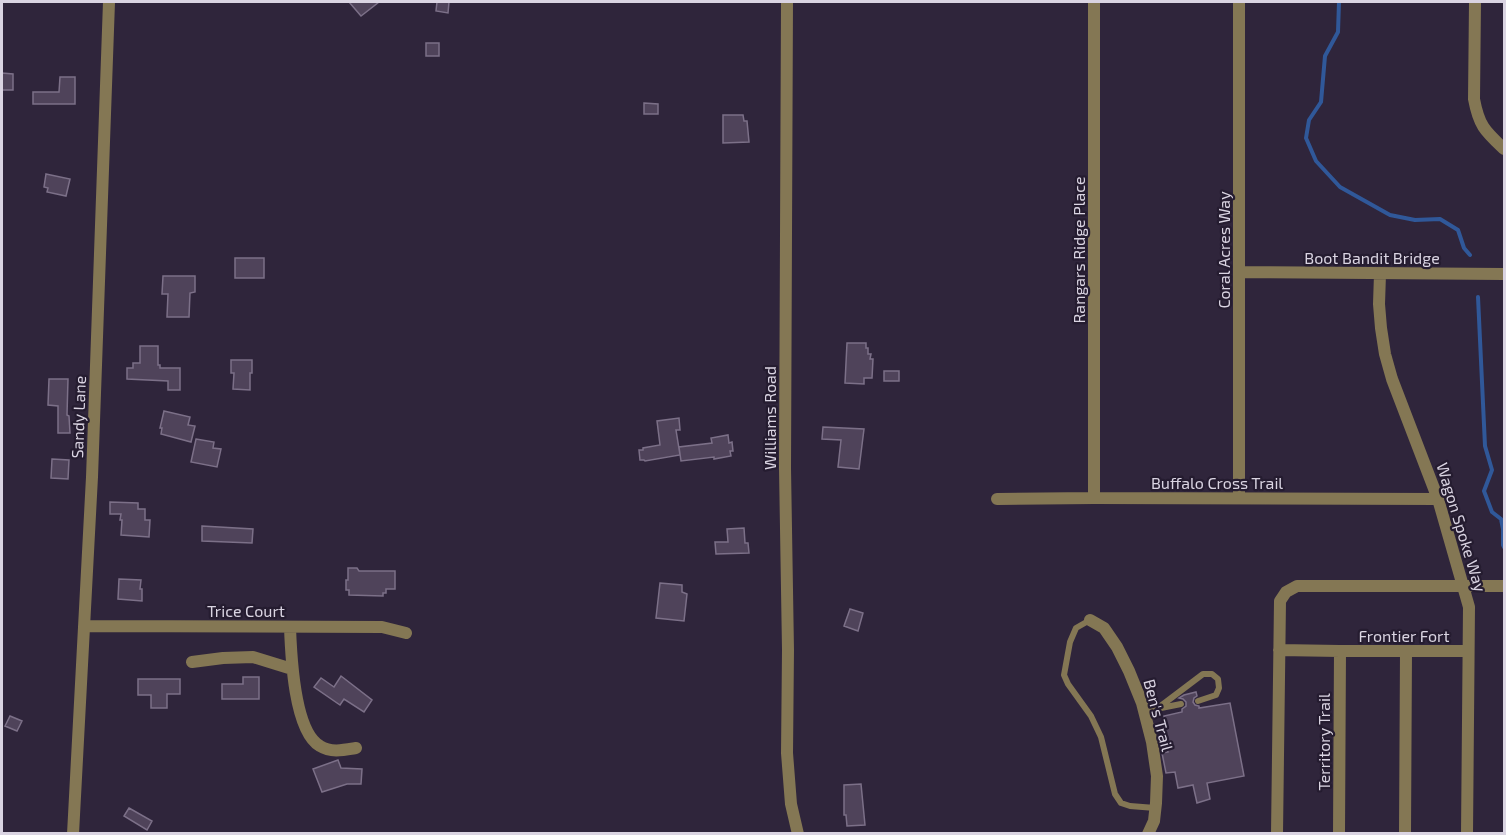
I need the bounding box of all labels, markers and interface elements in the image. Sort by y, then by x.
street label: Rangars Ridge Place [1069,176,1088,324]
street label: Coral Acres Way [1214,191,1233,309]
street label: Boot Bandit Bridge [1304,248,1440,267]
street label: Williams Road [760,366,779,470]
street label: Sandy Lane [67,375,89,459]
street label: Wagon Spoke Way [1433,460,1491,594]
street label: Buffalo Cross Trail [1151,473,1283,492]
street label: Trice Court [207,601,285,620]
street label: Frontier Fort [1358,626,1450,645]
street label: Ben's Trail [1140,677,1178,753]
street label: Territory Trail [1314,693,1333,791]

